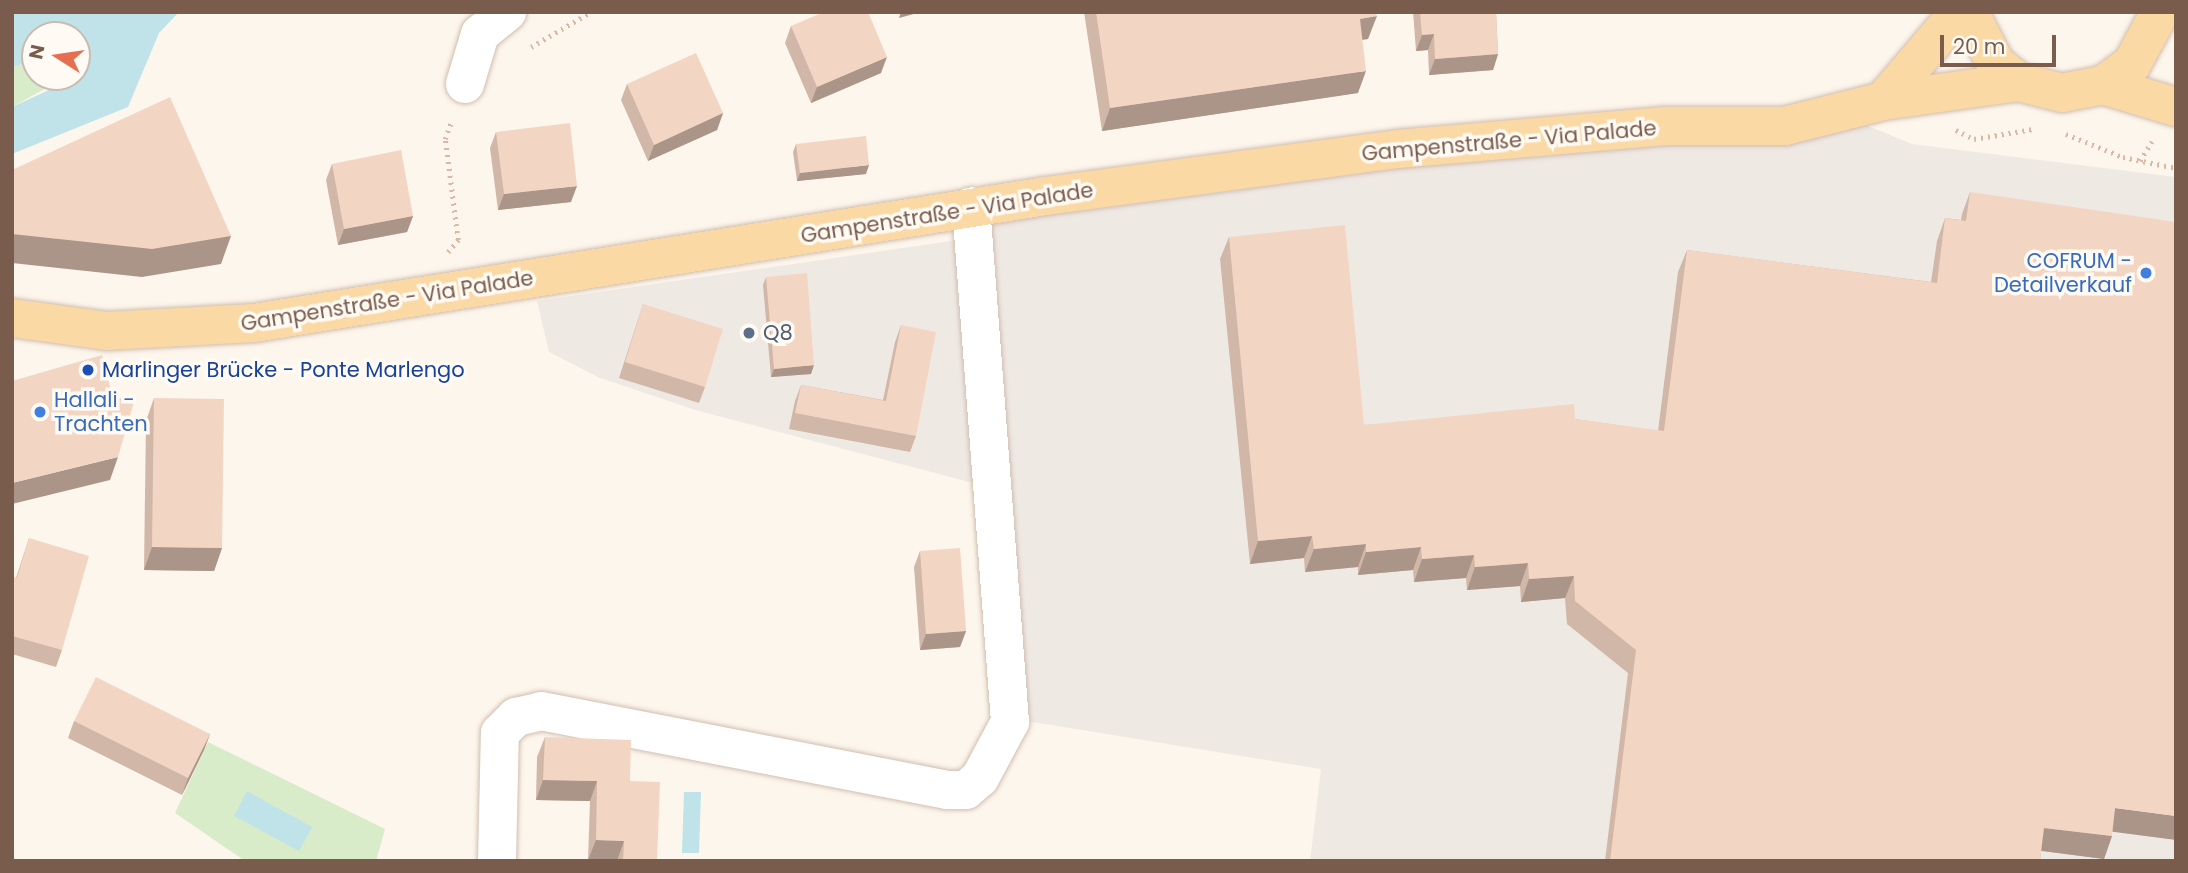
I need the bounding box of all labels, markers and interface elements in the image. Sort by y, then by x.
north arrow [21,21,91,91]
scale bar [1943,21,2058,65]
text: 20 m [1953,32,2006,61]
text: N [22,42,52,62]
street label: Gampenstraße - Via Palade [1361,116,1657,166]
street label: Gampenstraße - Via Palade [799,177,1095,249]
place label: COFRUM - Detailverkauf [1994,248,2132,298]
street label: Gampenstraße - Via Palade [239,265,535,337]
marker: COFRUM - Detailverkauf [2138,265,2154,281]
place label: Q8 [763,320,793,346]
marker: Q8 [741,325,757,341]
place label: Marlinger Brücke - Ponte Marlengo [102,357,465,383]
marker: Marlinger Brücke - Ponte Marlengo [80,362,96,378]
place label: Hallali - Trachten [54,387,148,437]
marker: Hallali - Trachten [32,404,48,420]

